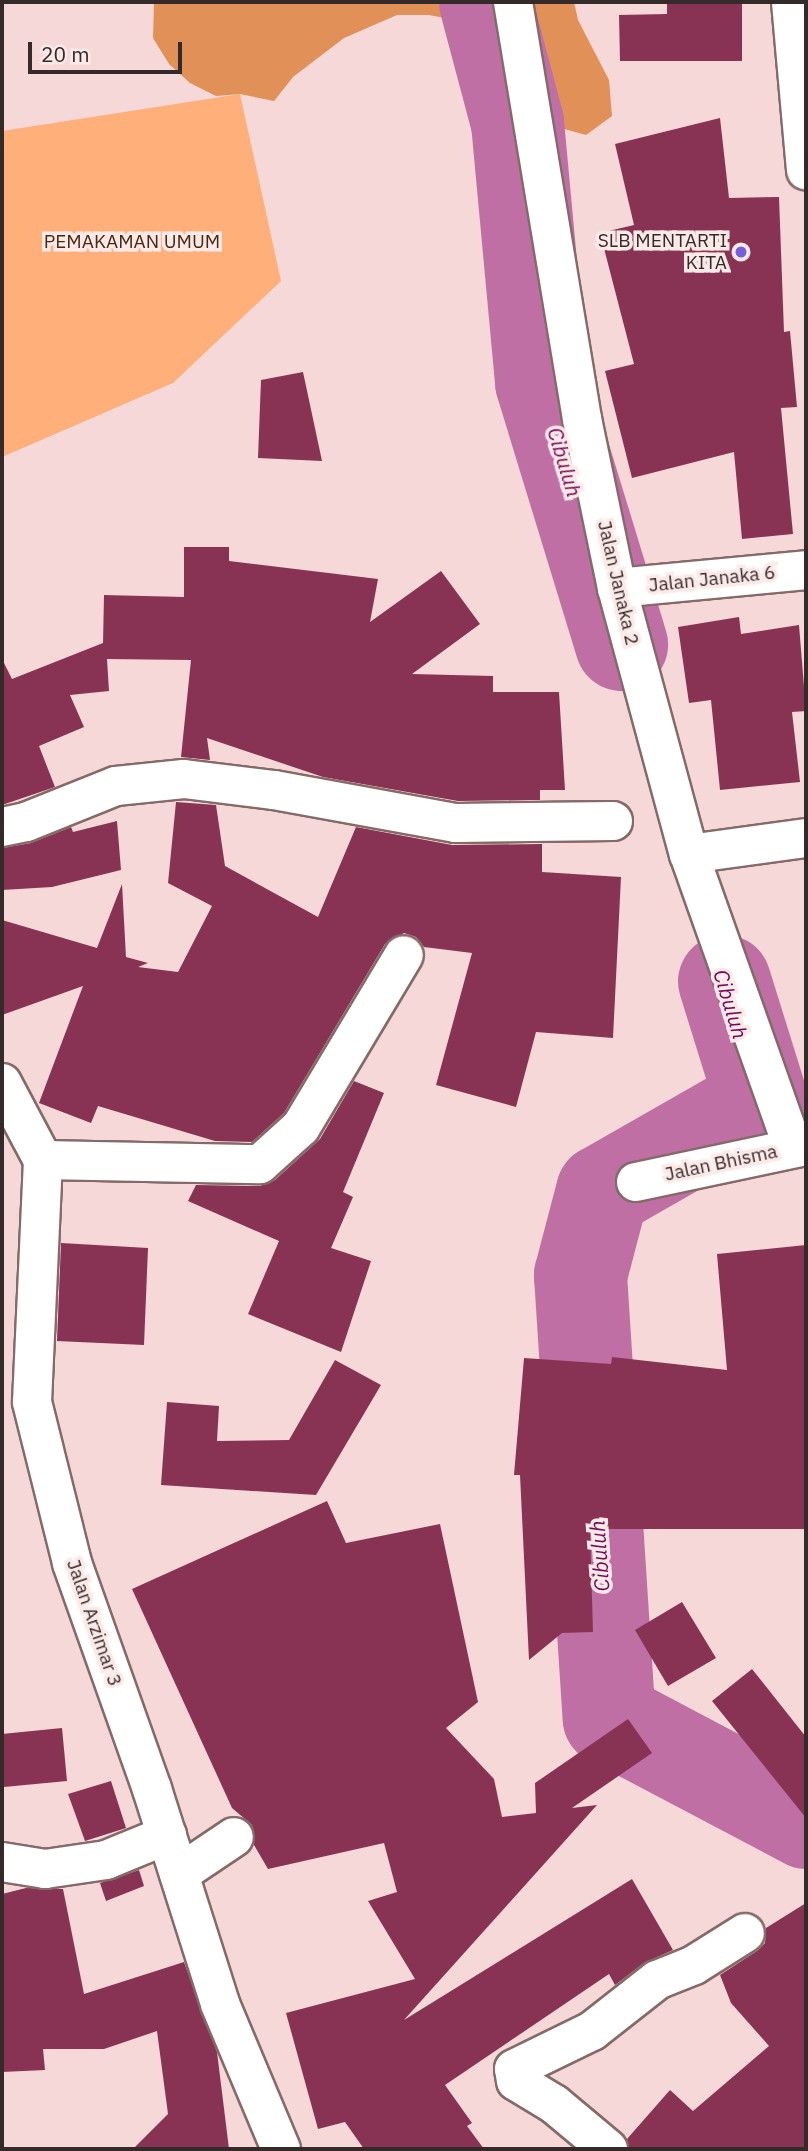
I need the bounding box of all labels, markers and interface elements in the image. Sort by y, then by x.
scale bar [32,28,186,72]
text: 20 m [41,40,90,68]
place label: SLB MENTARTI KITA [598,230,727,274]
park label: PEMAKAMAN UMUM [44,231,220,253]
marker: SLB MENTARTI KITA [733,244,749,260]
water label: Cibuluh [543,424,587,500]
street label: Jalan Janaka 2 [593,518,643,648]
street label: Jalan Janaka 6 [648,561,776,597]
water label: Cibuluh [709,966,753,1042]
street label: Jalan Bhisma [663,1140,779,1186]
water label: Cibuluh [584,1520,614,1592]
street label: Jalan Arzimar 3 [62,1557,126,1689]

